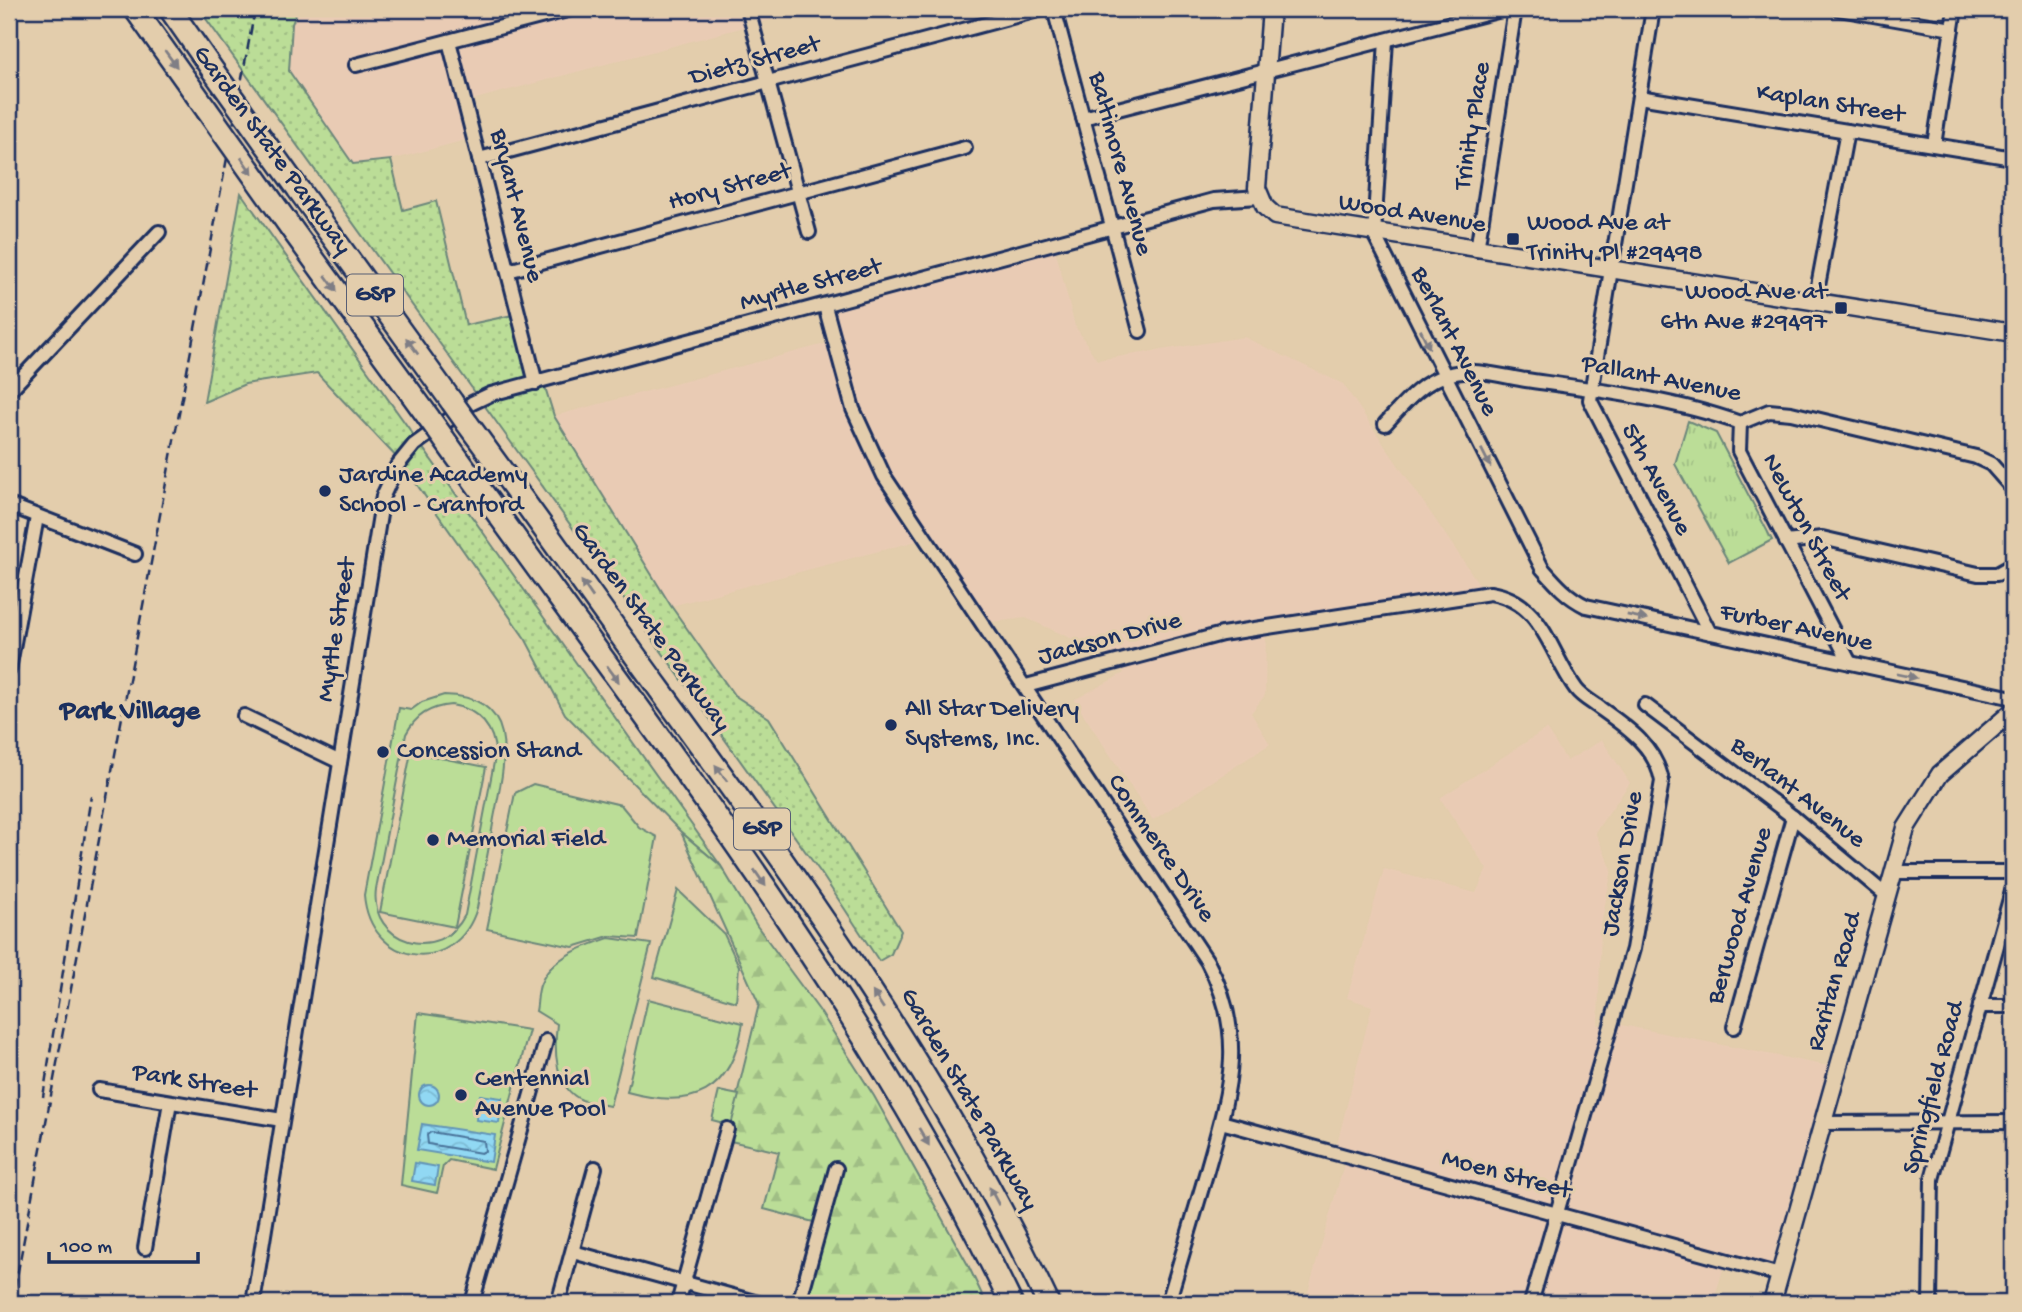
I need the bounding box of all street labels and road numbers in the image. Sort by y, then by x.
street label: Dietz Street [685,29,826,95]
street label: Garden State Parkway [185,40,358,262]
street label: Trinity Place [1448,59,1500,194]
street label: Baltimore Avenue [1079,68,1159,260]
street label: Kaplan Street [1754,78,1909,132]
street label: Bryant Avenue [481,125,549,286]
street label: Hory Street [665,156,797,219]
street label: Wood Avenue [1336,188,1488,242]
street label: Myrtle Street [737,252,887,320]
street label: Berlant Avenue [1402,261,1504,422]
road number: GSP [347,274,403,316]
street label: Pallant Avenue [1578,349,1744,411]
street label: 5th Avenue [1613,419,1698,542]
street label: Newton Street [1753,449,1858,609]
street label: Garden State Parkway [564,517,737,739]
street label: Myrtle Street [311,553,365,704]
street label: Furber Avenue [1716,597,1876,660]
street label: Jackson Drive [1035,606,1186,674]
street label: Berlant Avenue [1722,731,1871,857]
street label: Commerce Drive [1099,769,1221,930]
street label: Jackson Drive [1596,788,1652,939]
road number: GSP [734,808,790,850]
street label: Berwood Avenue [1701,823,1781,1009]
street label: Raritan Road [1801,907,1871,1055]
street label: Garden State Parkway [892,983,1044,1217]
street label: Springfield Road [1897,996,1973,1178]
street label: Park Street [129,1058,261,1108]
street label: Moen Street [1438,1144,1576,1209]

